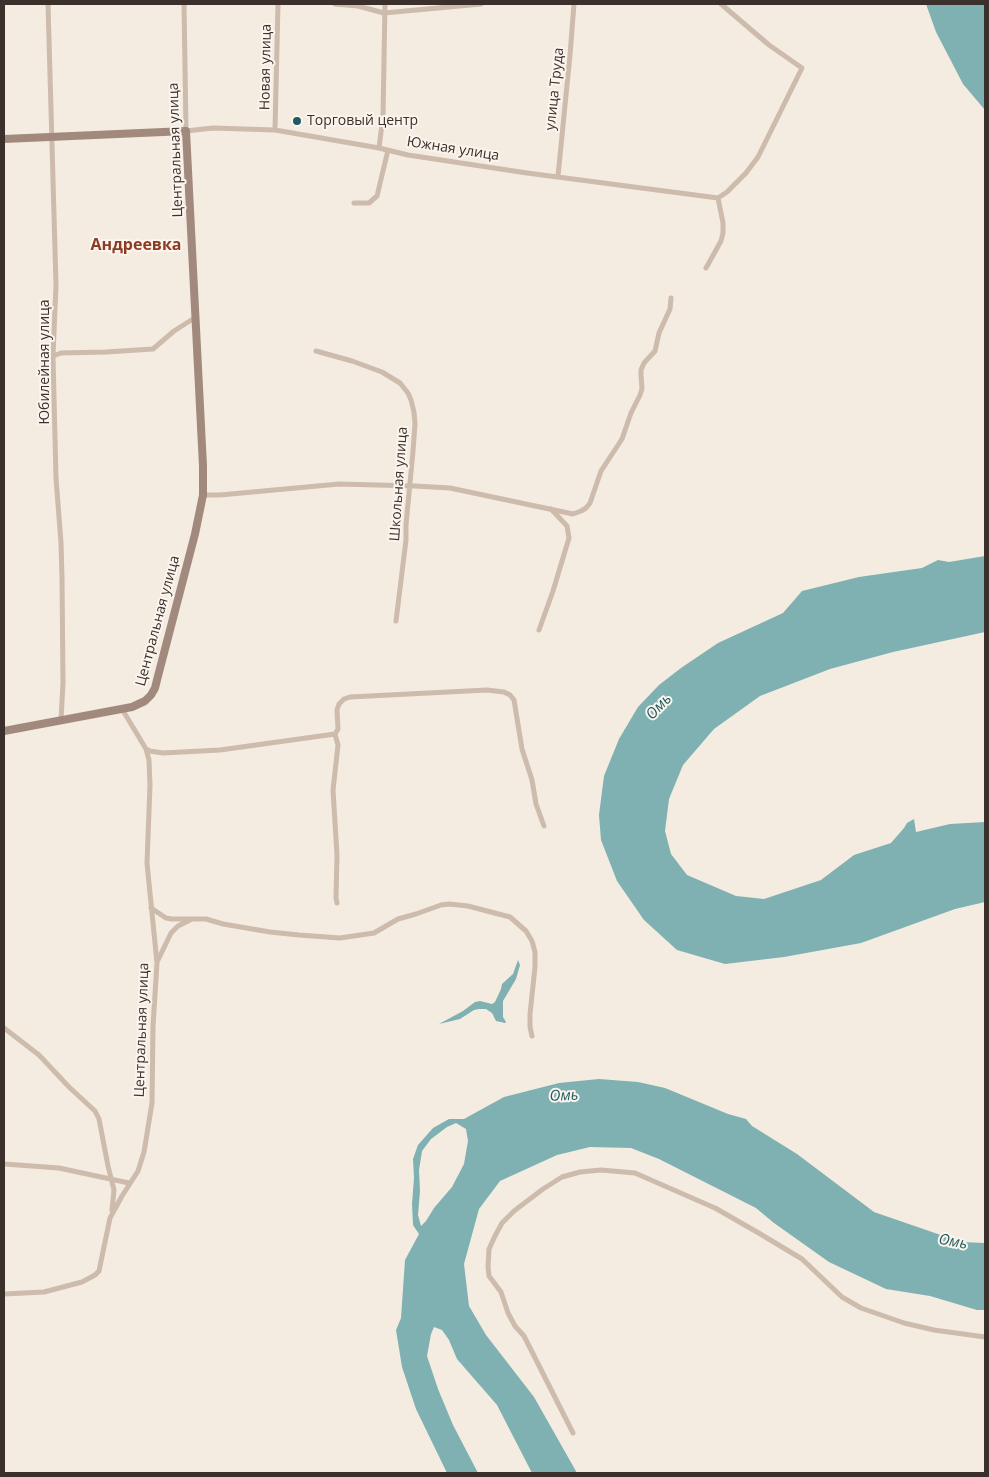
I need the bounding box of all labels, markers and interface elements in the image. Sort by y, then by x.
street label: Новая улица [257,24,275,110]
street label: улица Труда [542,47,568,131]
street label: Центральная улица [165,82,187,218]
place label: Торговый центр [307,113,418,129]
marker: Торговый центр [291,115,303,127]
street label: Южная улица [406,133,500,165]
district label: Андреевка [91,235,181,255]
street label: Юбилейная улица [37,299,53,425]
street label: Школьная улица [387,426,411,542]
street label: Центральная улица [132,554,184,688]
water label: Омь [642,690,676,724]
street label: Центральная улица [131,962,153,1098]
water label: Омь [549,1086,579,1106]
water label: Омь [937,1230,969,1254]

